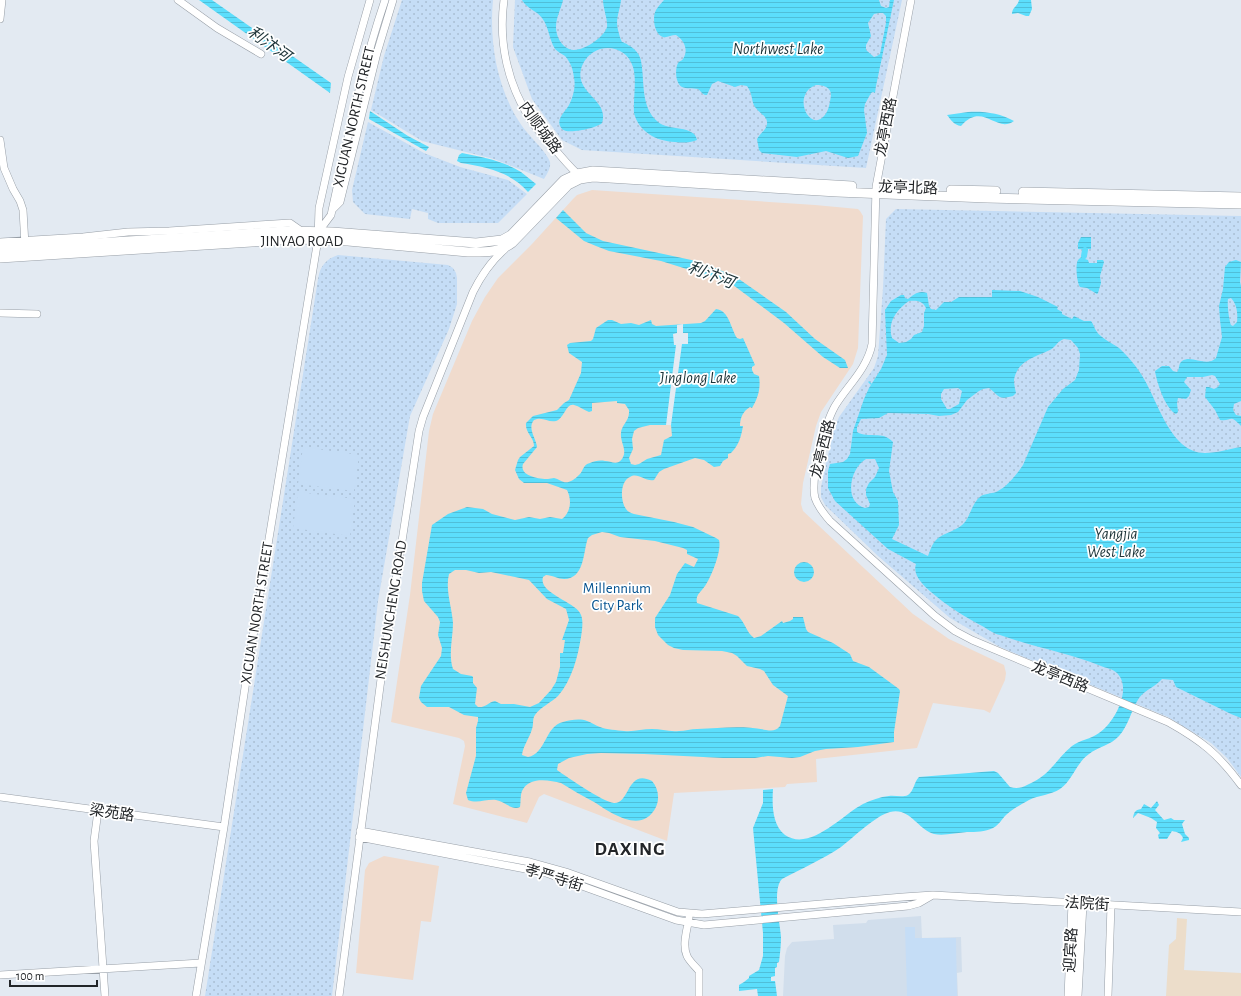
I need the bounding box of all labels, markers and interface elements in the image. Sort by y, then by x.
water label: 利汴河 [245,23,296,66]
water label: Northwest Lake [733,41,823,57]
street label: XIGUAN NORTH STREET [331,45,378,189]
street label: 龙亭西路 [871,96,899,158]
street label: 内顺城路 [516,99,565,157]
street label: 龙亭北路 [878,177,938,197]
street label: JINYAO ROAD [261,234,344,249]
water label: 利汴河 [686,258,739,292]
water label: Jinglong Lake [659,370,736,386]
street label: 龙亭西路 [807,418,838,480]
water label: Yangjia West Lake [1087,526,1145,560]
street label: NEISHUNCHENG ROAD [373,539,409,681]
street label: XIGUAN NORTH STREET [238,540,276,685]
park label: Millennium City Park [583,581,651,613]
street label: 龙亭西路 [1029,657,1091,695]
street label: 梁苑路 [89,801,135,824]
district label: DAXING [594,840,666,859]
street label: 孝严寺街 [523,861,585,894]
street label: 法院街 [1064,894,1110,913]
street label: 迎宾路 [1061,927,1080,973]
scale bar [10,962,97,988]
text: 100 m [16,970,44,982]

